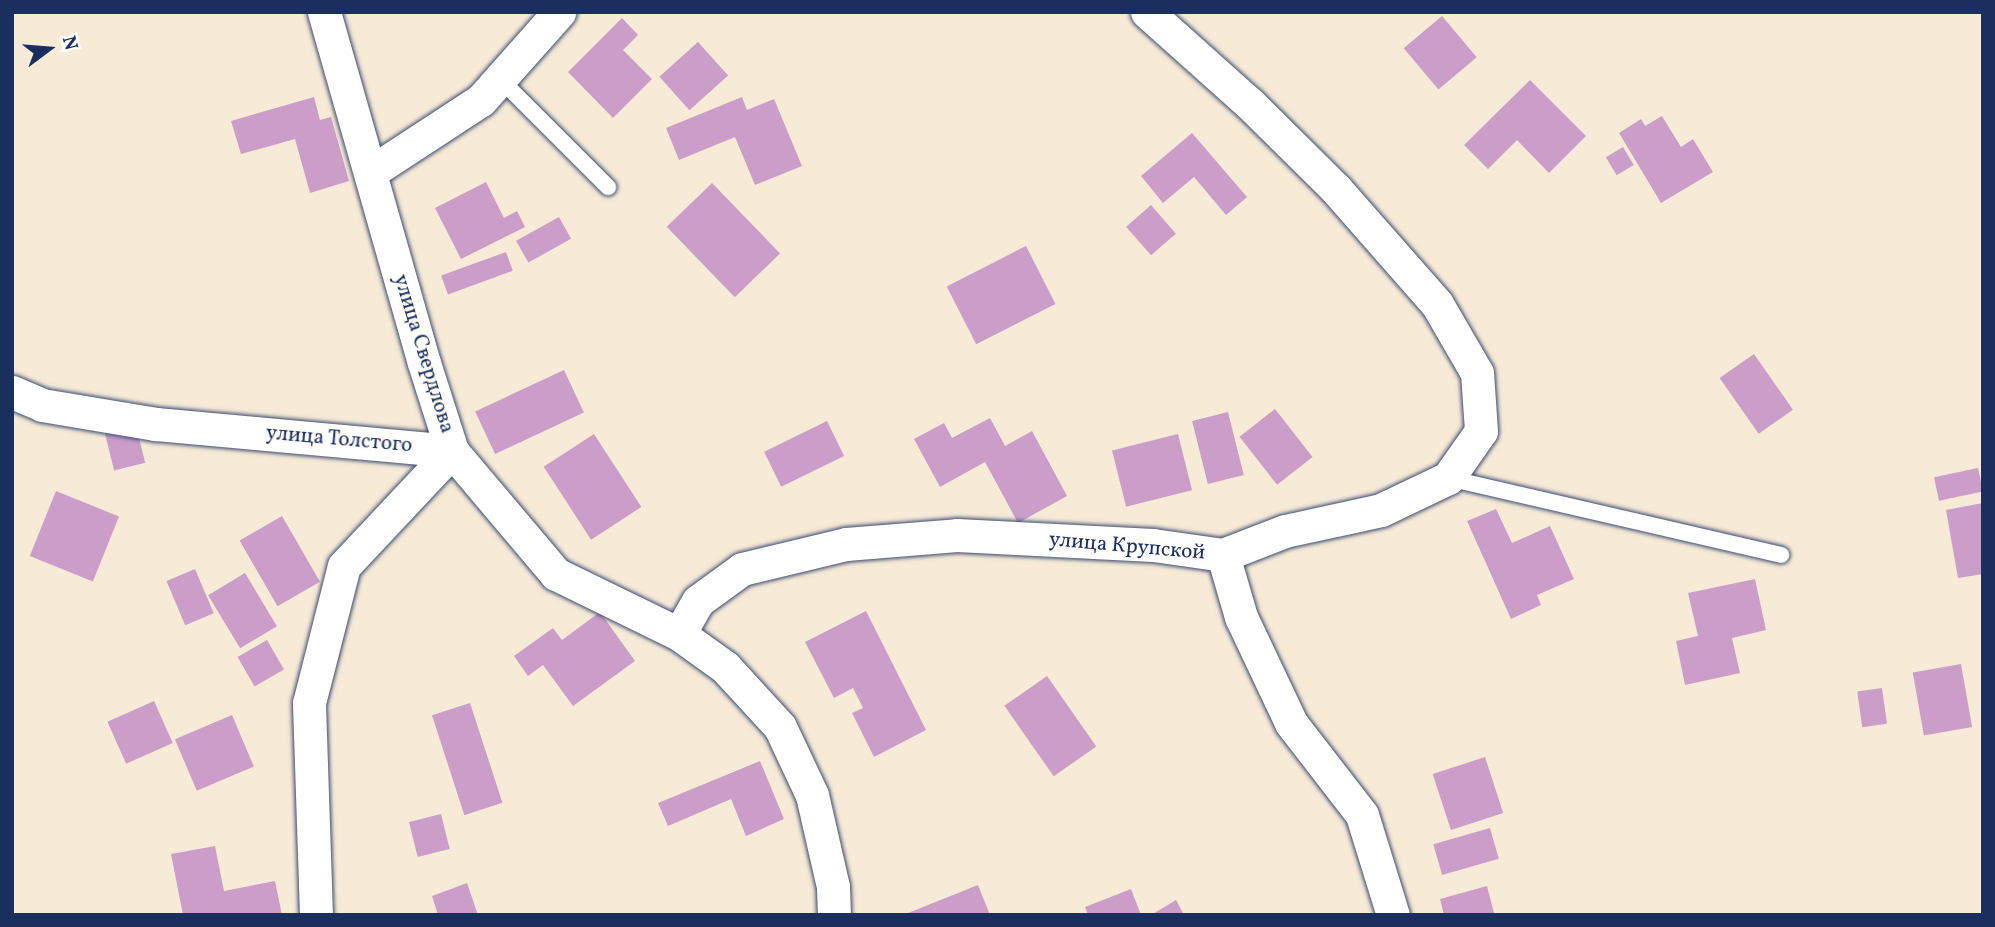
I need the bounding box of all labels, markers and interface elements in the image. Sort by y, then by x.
north arrow [14,14,84,84]
text: N [55,33,84,53]
street label: улица Свердлова [387,272,459,436]
street label: улица Толстого [264,421,414,459]
street label: улица Крупской [1048,528,1206,566]

